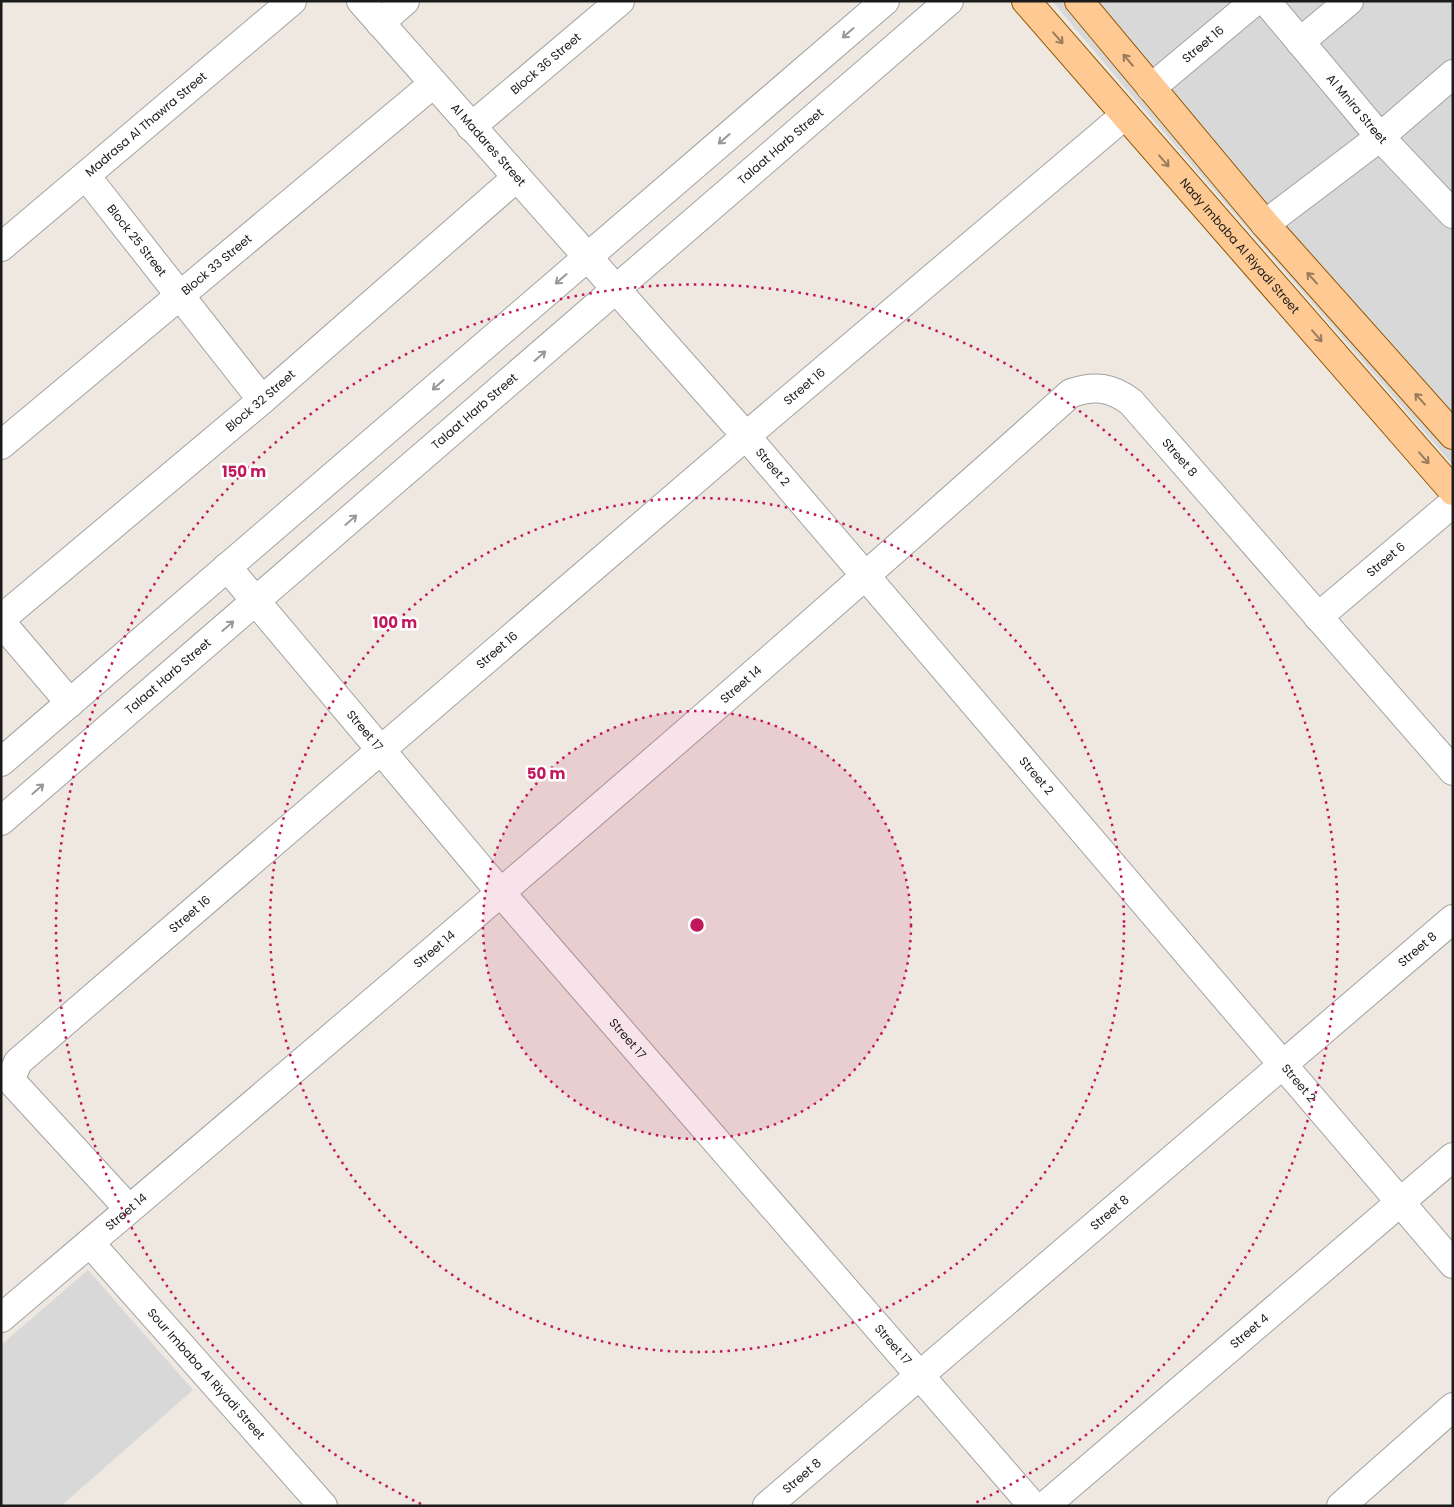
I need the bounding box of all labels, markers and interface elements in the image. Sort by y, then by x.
street label: Street 16 [1178,21,1227,67]
one-way arrow [841,27,854,39]
street label: Block 36 Street [506,28,585,98]
one-way arrow [1052,31,1063,44]
one-way arrow [1122,54,1134,67]
street label: Madrasa Al Thawra Street [81,68,210,180]
street label: Al Mnira Street [1323,70,1391,147]
street label: Al Madares Street [447,99,530,190]
street label: Talaat Harb Street [734,104,827,188]
one-way arrow [718,133,731,144]
one-way arrow [1159,154,1170,167]
street label: Nady Imbaba Al Riyadi Street [1176,174,1304,317]
street label: Block 25 Street [103,200,171,280]
street label: Block 33 Street [177,230,255,299]
one-way arrow [1306,271,1318,284]
one-way arrow [555,273,568,284]
one-way arrow [1312,329,1323,342]
one-way arrow [533,350,546,362]
street label: Street 16 [780,364,829,409]
street label: Block 32 Street [222,366,299,435]
street label: Talaat Harb Street [427,369,521,453]
one-way arrow [432,379,445,390]
one-way arrow [1415,393,1426,406]
street label: Street 8 [1158,434,1201,480]
street label: Street 2 [752,444,794,490]
one-way arrow [1418,452,1430,465]
text: 150 m [222,461,266,482]
one-way arrow [344,514,357,526]
street label: Street 6 [1363,538,1409,581]
text: 100 m [373,612,417,633]
one-way arrow [221,620,234,632]
street label: Street 16 [472,627,521,672]
street label: Talaat Harb Street [121,634,215,718]
street label: Street 14 [716,661,765,707]
street label: Street 17 [343,706,388,755]
street label: Street 2 [1016,753,1058,799]
text: 50 m [527,763,565,784]
one-way arrow [32,783,45,795]
street label: Street 16 [165,891,214,937]
centre of rings [688,916,706,934]
street label: Street 14 [410,926,459,972]
street label: Street 8 [1394,928,1440,970]
street label: Street 17 [606,1015,651,1063]
street label: Street 2 [1278,1060,1320,1106]
street label: Street 14 [101,1189,151,1234]
street label: Street 8 [1086,1191,1132,1234]
street label: Sour Imbaba Al Riyadi Street [144,1304,269,1443]
street label: Street 4 [1226,1309,1272,1352]
street label: Street 17 [871,1320,916,1369]
street label: Street 8 [779,1454,825,1497]

